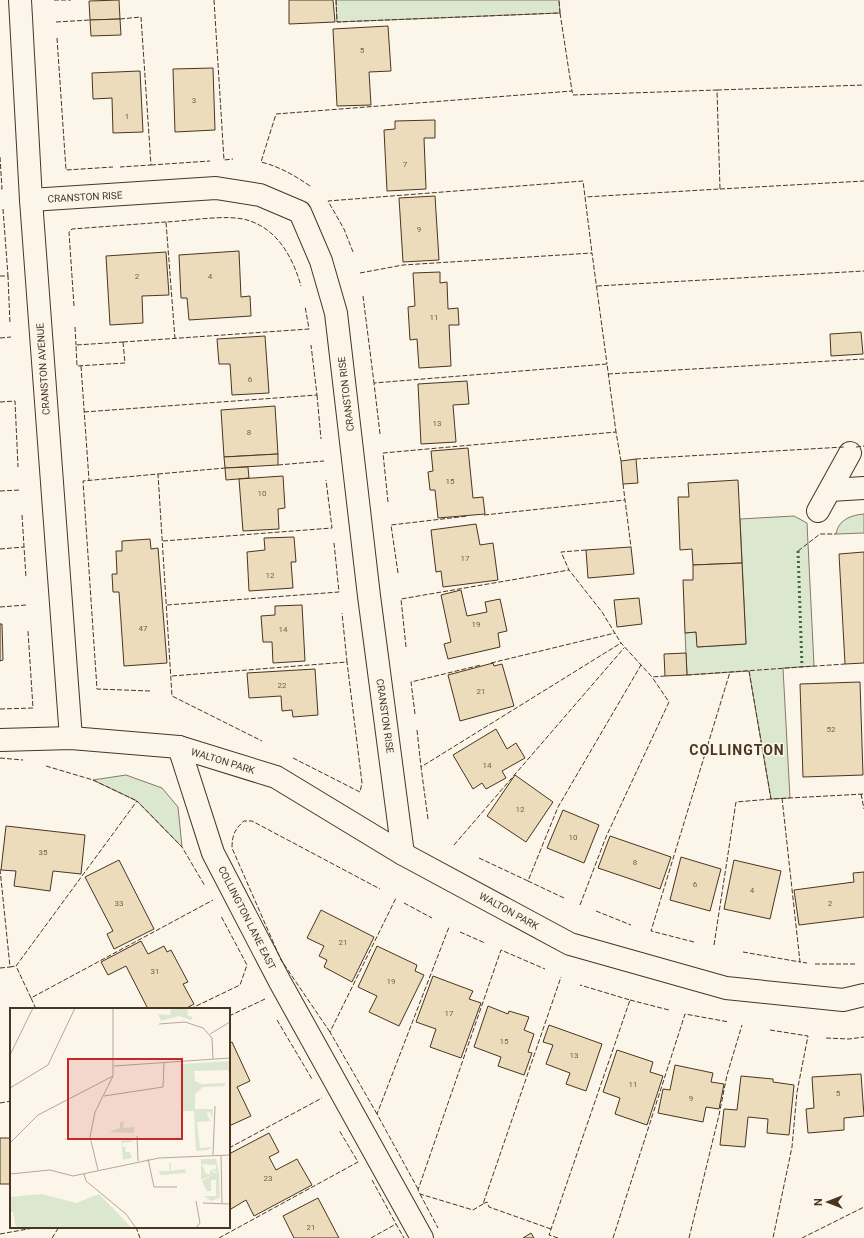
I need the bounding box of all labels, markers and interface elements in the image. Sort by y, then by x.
house number: 5 [360,46,365,55]
house number: 3 [192,96,196,105]
house number: 1 [125,112,129,121]
house number: 7 [403,160,408,169]
street label: CRANSTON RISE [47,190,123,204]
house number: 9 [417,225,421,234]
house number: 2 [135,272,140,281]
house number: 4 [208,272,213,281]
house number: 11 [430,313,439,322]
street label: CRANSTON AVENUE [34,322,52,415]
street label: CRANSTON RISE [336,356,356,432]
house number: 6 [248,375,253,384]
house number: 13 [433,419,442,428]
house number: 8 [247,428,252,437]
house number: 15 [446,477,455,486]
house number: 10 [258,489,267,498]
house number: 17 [461,554,470,563]
house number: 12 [266,571,275,580]
house number: 19 [472,620,481,629]
house number: 47 [139,624,148,633]
house number: 14 [279,625,288,634]
street label: CRANSTON RISE [374,678,396,754]
house number: 22 [278,681,287,690]
house number: 21 [477,687,486,696]
house number: 52 [827,725,836,734]
district label: COLLINGTON [689,742,785,758]
street label: WALTON PARK [190,746,257,776]
house number: 14 [483,761,492,770]
house number: 12 [516,805,525,814]
house number: 10 [569,833,578,842]
house number: 35 [39,848,48,857]
house number: 8 [633,858,638,867]
street label: COLLINGTON LANE EAST [216,864,278,972]
house number: 6 [693,880,698,889]
house number: 4 [750,886,755,895]
street label: WALTON PARK [477,890,541,932]
house number: 33 [115,899,124,908]
house number: 2 [828,899,833,908]
house number: 21 [339,938,348,947]
house number: 31 [151,967,160,976]
house number: 19 [387,977,396,986]
inset map [10,1008,230,1228]
house number: 17 [445,1009,454,1018]
house number: 15 [500,1037,509,1046]
house number: 13 [570,1051,579,1060]
house number: 11 [629,1080,638,1089]
house number: 5 [836,1089,841,1098]
house number: 9 [689,1094,693,1103]
house number: 23 [264,1174,273,1183]
north arrow [808,1182,848,1222]
text: N [812,1198,825,1206]
house number: 21 [307,1223,316,1232]

